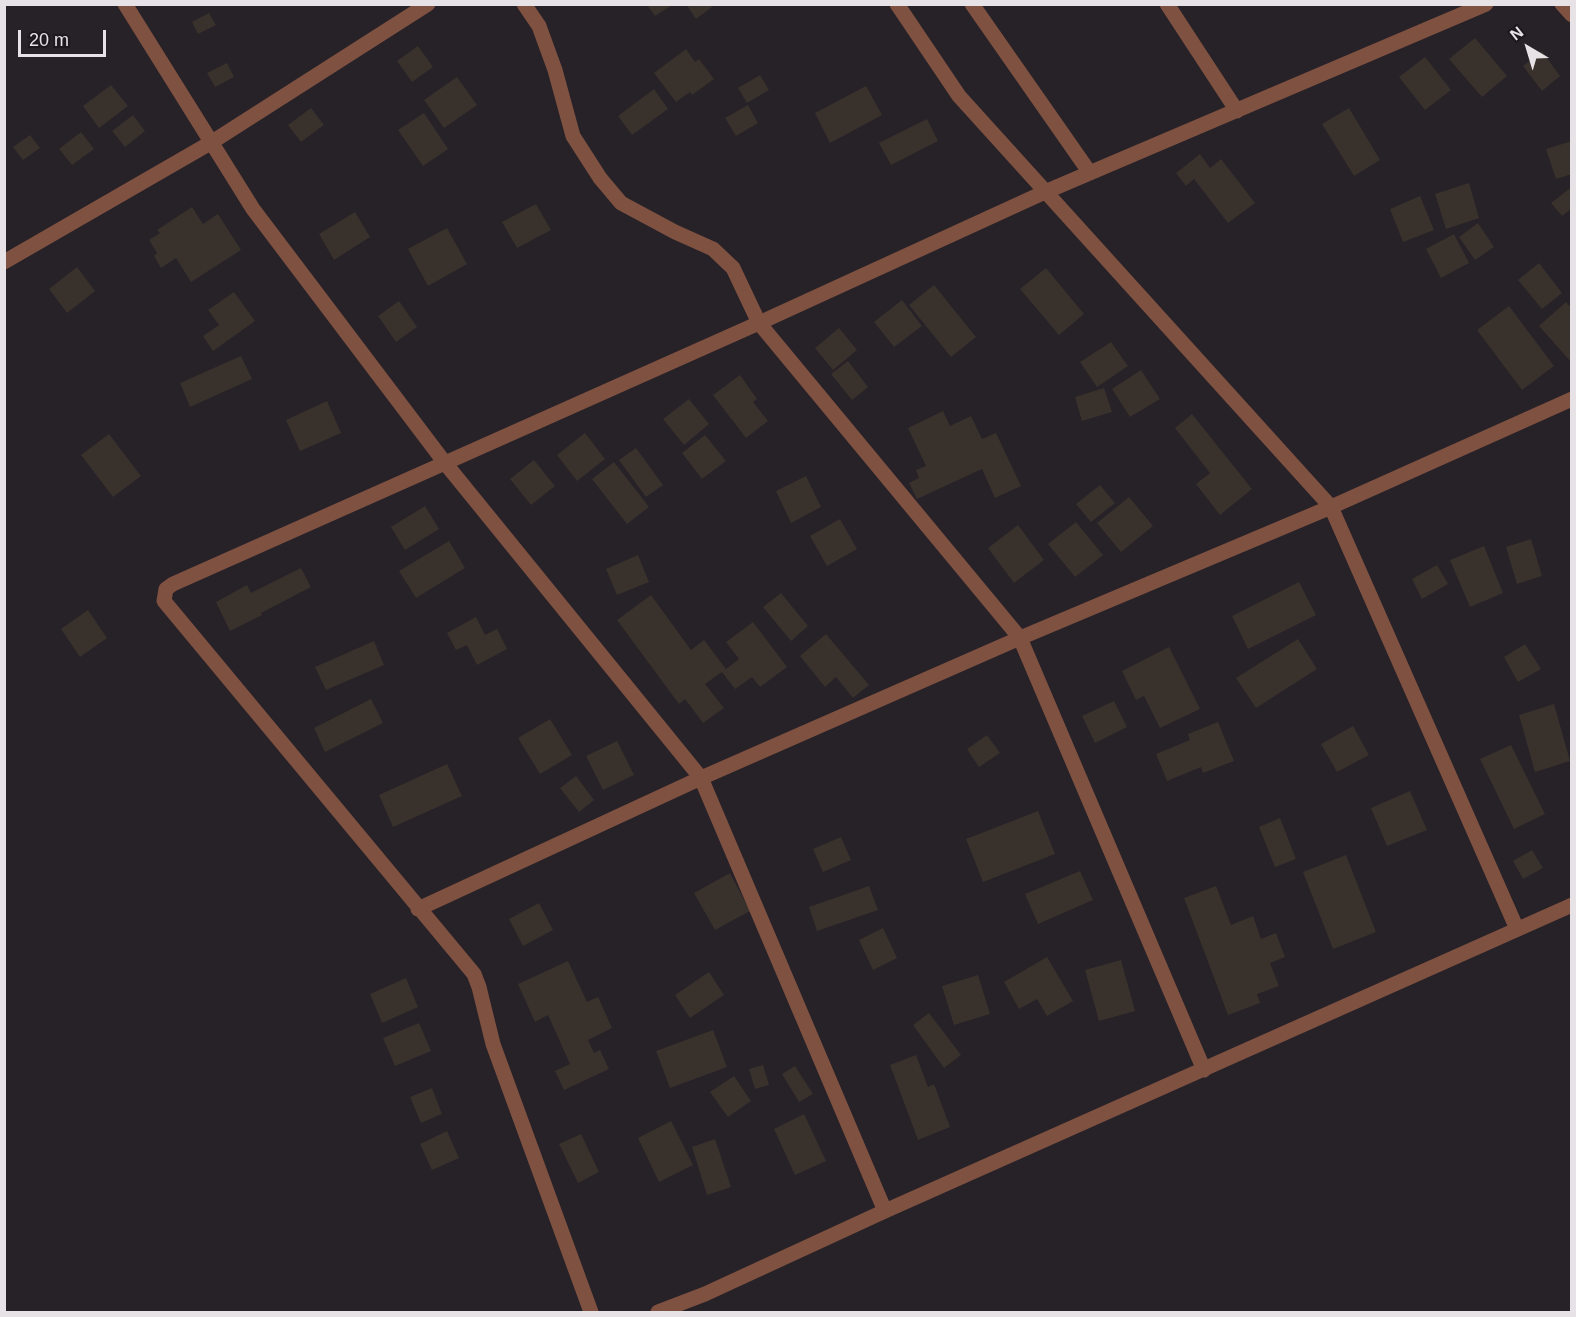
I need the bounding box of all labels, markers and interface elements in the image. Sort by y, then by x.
scale bar [21,18,110,56]
north arrow [1498,18,1558,78]
text: N [1507,23,1526,44]
text: 20 m [29,30,69,50]

